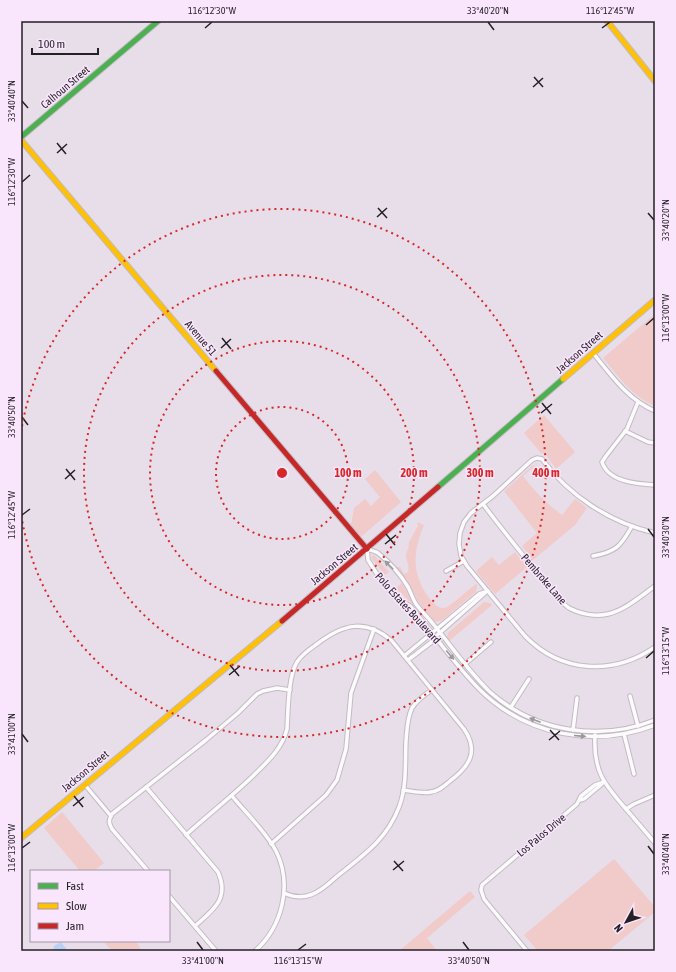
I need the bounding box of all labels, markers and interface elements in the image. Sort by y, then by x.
text: 116°12'30"W [188,5,237,16]
text: 33°40'20"N [467,5,509,16]
text: 116°12'45"W [586,5,635,16]
scale bar [32,30,98,56]
text: 100 m [38,37,65,51]
street label: Calhoun Street [38,63,92,111]
text: 33°40'40"N [6,80,17,122]
text: 116°12'30"W [6,157,17,206]
text: 33°40'20"N [660,199,671,241]
text: 116°13'00"W [660,293,671,342]
street label: Avenue 51 [183,318,219,358]
street label: Jackson Street [553,329,605,375]
text: 33°40'50"N [6,396,17,438]
centre of rings [275,466,289,480]
text: 100 m [334,466,362,480]
text: 200 m [400,466,428,480]
text: 300 m [466,466,494,480]
text: 400 m [531,466,560,480]
text: 116°12'45"W [6,490,17,539]
text: 33°40'30"N [660,516,671,558]
street label: Jackson Street [308,541,360,587]
street label: Pembroke Lane [519,551,569,607]
one-way arrow [384,560,394,570]
street label: Polo Estates Boulevard [373,570,443,646]
text: 116°13'15"W [660,626,671,675]
one-way arrow [446,650,455,661]
text: 33°41'00"N [6,713,17,755]
one-way arrow [528,716,540,722]
one-way arrow [574,733,586,740]
street label: Jackson Street [59,748,111,794]
street label: Los Palos Drive [514,811,568,859]
text: 116°13'00"W [6,823,17,872]
text: 33°40'40"N [660,833,671,875]
legend [30,870,170,942]
text: Fast [66,879,84,893]
text: Slow [66,899,87,913]
north arrow [606,902,646,942]
text: Jam [66,919,84,933]
text: N [612,922,625,935]
text: 33°41'00"N [182,955,224,966]
text: 116°13'15"W [274,955,323,966]
text: 33°40'50"N [448,955,490,966]

